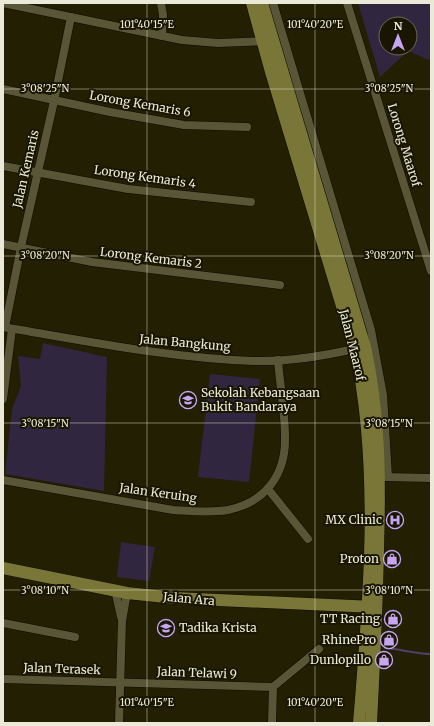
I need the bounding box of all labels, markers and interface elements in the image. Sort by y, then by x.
north arrow [378,16,418,56]
text: 101°40'15"E [120,18,175,31]
text: 101°40'20"E [287,18,344,31]
text: N [394,19,403,33]
text: 3°08'25"N [21,82,70,95]
text: 3°08'25"N [365,82,414,95]
street label: Lorong Kemaris 6 [88,87,192,120]
street label: Lorong Maarof [385,102,424,189]
street label: Jalan Kemaris [9,128,42,210]
street label: Lorong Kemaris 4 [93,162,198,191]
street label: Lorong Kemaris 2 [99,244,203,271]
text: 3°08'20"N [20,249,70,262]
text: 3°08'20"N [364,249,414,262]
street label: Jalan Maarof [336,307,369,383]
street label: Jalan Bangkung [138,331,232,354]
place label: Sekolah Kebangsaan Bukit Bandaraya [201,385,320,414]
school or university icon: Sekolah Kebangsaan Bukit Bandaraya [178,390,198,410]
text: 3°08'15"N [21,417,69,430]
text: 3°08'15"N [365,417,413,430]
street label: Jalan Keruing [117,480,198,505]
hospital icon: MX Clinic [385,510,405,530]
place label: MX Clinic [325,512,382,527]
shop icon: Proton [382,549,402,569]
place label: Proton [340,551,379,566]
text: 3°08'10"N [21,584,69,597]
text: 3°08'10"N [365,584,413,597]
street label: Jalan Ara [162,589,216,608]
shop icon: TT Racing [383,609,403,629]
place label: TT Racing [320,611,381,626]
school or university icon: Tadika Krista [156,618,176,638]
place label: Tadika Krista [179,620,257,635]
shop icon: RhinePro [379,630,399,650]
place label: RhinePro [322,632,376,647]
shop icon: Dunlopillo [374,650,394,670]
place label: Dunlopillo [310,652,371,667]
street label: Jalan Terasek [22,660,101,677]
street label: Jalan Telawi 9 [156,664,237,681]
text: 101°40'15"E [120,696,175,709]
text: 101°40'20"E [287,696,344,709]

